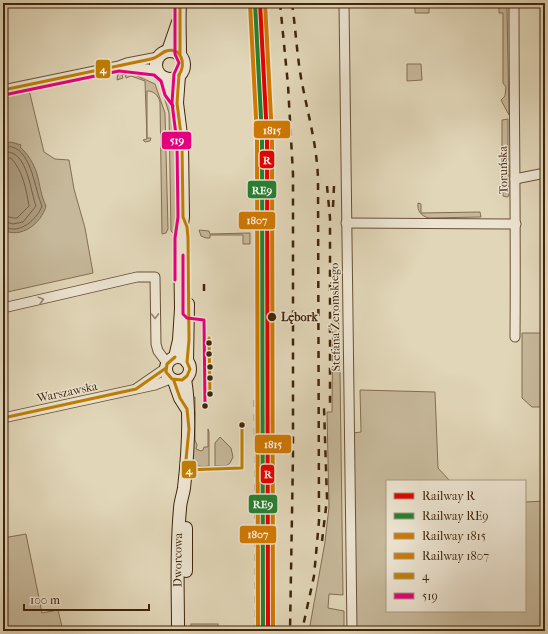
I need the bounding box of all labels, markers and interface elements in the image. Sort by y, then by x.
line badge: 4 [95,59,111,79]
text: 4 [99,63,107,76]
line badge: 1815 [253,120,291,139]
text: 1815 [263,124,281,137]
line badge: 519 [161,131,192,150]
text: 519 [170,134,184,147]
street label: Toruńska [496,145,510,194]
line badge: R [259,150,275,169]
text: R [263,154,272,167]
line badge: RE9 [247,180,277,199]
text: RE9 [252,184,272,197]
line badge: 1807 [238,211,276,230]
text: 1807 [247,214,268,227]
street label: Stefana Żeromskiego [326,263,343,371]
one-way arrow [37,296,44,305]
place label: Lębork [281,310,319,325]
marker: Lębork [266,311,278,323]
one-way arrow [151,313,159,319]
unlabelled marker [204,338,214,348]
unlabelled marker [204,349,214,359]
unlabelled marker [205,362,215,372]
unlabelled marker [205,373,215,383]
street label: Warszawska [34,379,99,405]
unlabelled marker [205,389,215,399]
unlabelled marker [200,401,210,411]
unlabelled marker [237,420,247,430]
line badge: 1815 [254,434,292,454]
text: 1815 [264,438,282,451]
line badge: 4 [181,460,197,479]
text: 4 [185,464,193,477]
line badge: R [260,464,275,484]
text: R [264,468,273,481]
legend [386,480,526,612]
text: Railway R [422,489,476,503]
line badge: RE9 [248,494,278,514]
text: RE9 [253,498,273,511]
text: Railway RE9 [422,509,489,523]
line badge: 1807 [239,525,277,544]
text: 1807 [248,528,269,541]
text: Railway 1815 [422,529,486,543]
street label: Dworcowa [170,532,185,587]
text: Railway 1807 [422,549,489,563]
text: 4 [422,569,430,583]
scale bar [24,586,149,612]
text: 519 [422,589,438,603]
text: 100 m [30,593,60,607]

